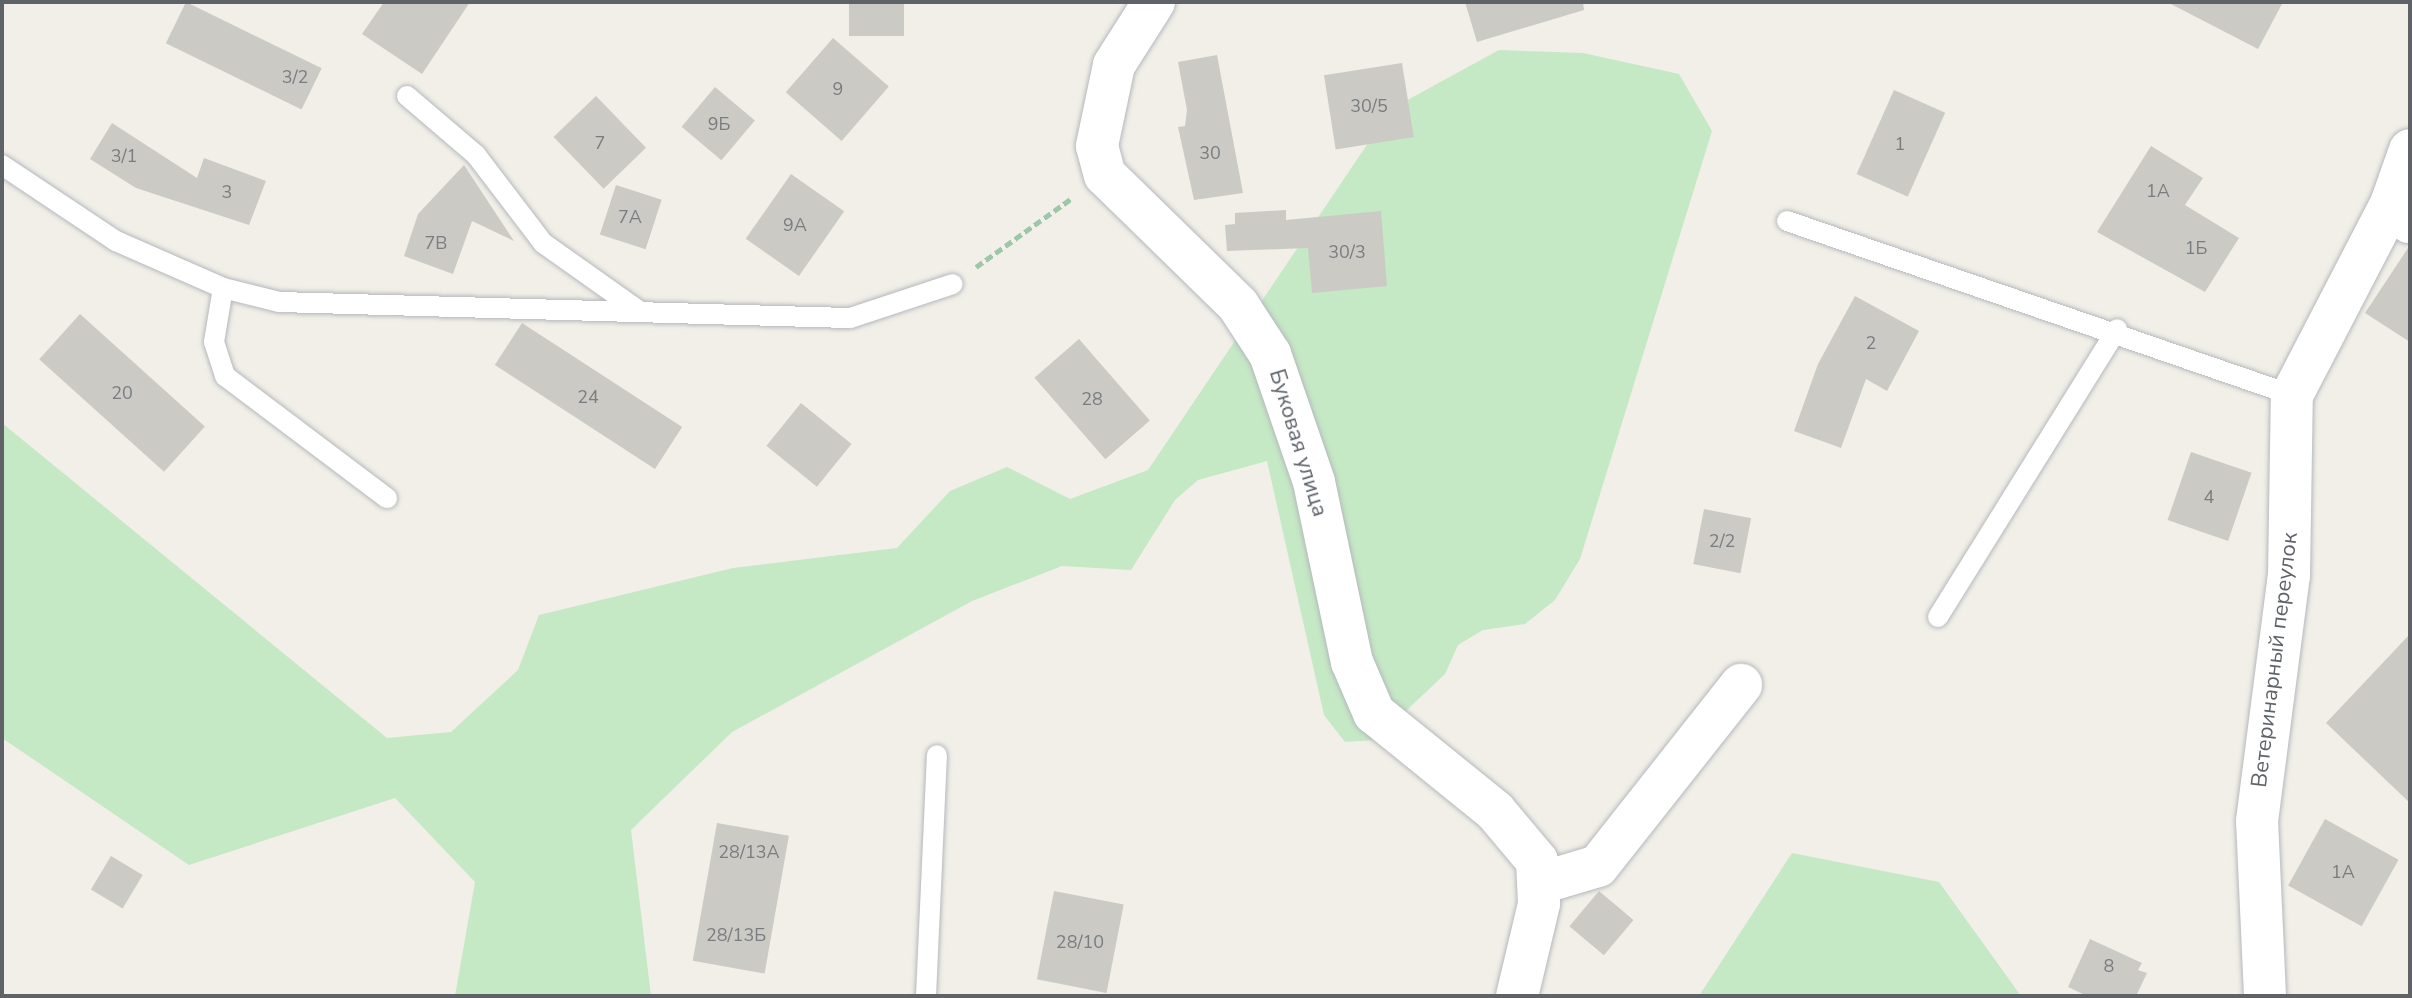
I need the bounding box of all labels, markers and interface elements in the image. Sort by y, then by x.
house number: 3/2 [282,66,308,88]
house number: 9 [833,78,843,100]
house number: 30/5 [1350,95,1388,117]
house number: 9Б [708,113,730,135]
house number: 7 [595,132,605,154]
house number: 1 [1895,133,1905,155]
house number: 30 [1199,142,1221,164]
house number: 3/1 [111,145,137,167]
house number: 1А [2146,180,2170,202]
house number: 3 [222,181,232,203]
house number: 7А [618,206,642,228]
house number: 9А [783,214,807,236]
house number: 7В [425,232,447,254]
house number: 1Б [2185,237,2207,259]
house number: 30/3 [1328,241,1366,263]
house number: 2 [1866,332,1876,354]
street label: Буковая улица [1263,366,1333,520]
house number: 20 [111,382,133,404]
house number: 24 [577,386,599,408]
house number: 28 [1081,388,1103,410]
house number: 4 [2204,486,2214,508]
house number: 2/2 [1709,530,1735,552]
street label: Ветеринарный переулок [2246,531,2304,789]
house number: 28/13А [718,841,780,863]
house number: 1А [2331,861,2355,883]
house number: 28/13Б [706,924,766,946]
house number: 28/10 [1056,931,1104,953]
house number: 8 [2104,955,2114,977]

